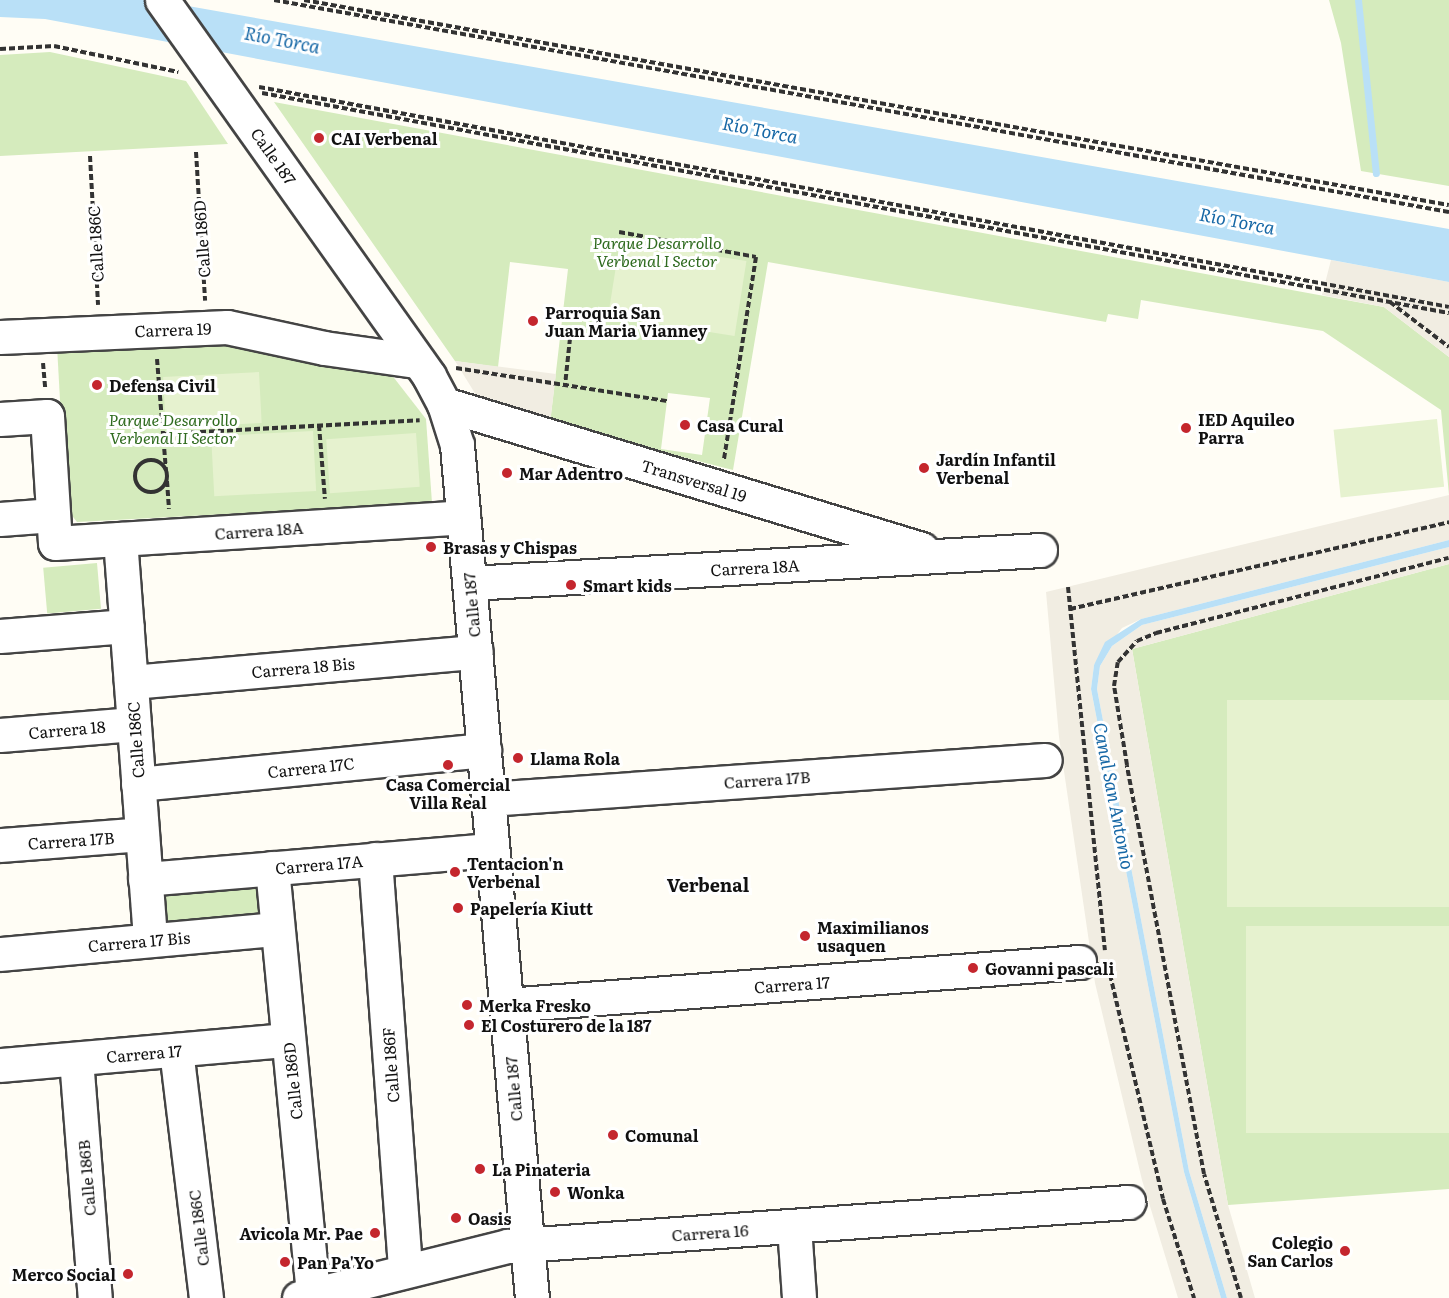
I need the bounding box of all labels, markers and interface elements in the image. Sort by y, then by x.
water label: Río Torca [242,22,322,58]
water label: Río Torca [720,112,800,148]
street label: Calle 187 [247,124,301,188]
place label: CAI Verbenal [331,128,437,148]
marker: CAI Verbenal [312,131,326,145]
street label: Calle 186D [189,199,213,279]
water label: Río Torca [1197,203,1277,239]
street label: Calle 186C [83,205,107,283]
park label: Parque Desarrollo Verbenal I Sector [592,232,722,270]
place label: Parroquia San Juan Maria Vianney [545,302,707,340]
marker: Parroquia San Juan Maria Vianney [526,314,540,328]
street label: Carrera 19 [134,318,212,340]
place label: Defensa Civil [109,375,216,395]
marker: Defensa Civil [90,378,104,392]
park label: Parque Desarrollo Verbenal II Sector [108,409,238,447]
place label: IED Aquileo Parra [1198,409,1295,447]
place label: Casa Cural [697,415,784,435]
marker: Casa Cural [678,418,692,432]
marker: IED Aquileo Parra [1179,421,1193,435]
place label: Jardín Infantil Verbenal [936,449,1056,487]
street label: Transversal 19 [639,455,749,505]
marker: Jardín Infantil Verbenal [917,461,931,475]
place label: Mar Adentro [519,463,623,483]
marker: Mar Adentro [500,466,514,480]
street label: Carrera 18A [214,517,304,543]
place label: Brasas y Chispas [443,537,577,557]
marker: Brasas y Chispas [424,540,438,554]
street label: Carrera 18A [710,555,800,579]
street label: Calle 187 [459,572,483,638]
place label: Smart kids [583,575,672,595]
marker: Smart kids [564,578,578,592]
street label: Carrera 18 Bis [251,653,355,681]
street label: Calle 186C [123,701,147,779]
street label: Carrera 18 [28,716,106,742]
water label: Canal San Antonio [1089,721,1139,871]
place label: Llama Rola [530,748,620,768]
marker: Llama Rola [511,751,525,765]
street label: Carrera 17C [267,753,355,781]
marker: Casa Comercial Villa Real [441,758,455,772]
street label: Carrera 17B [723,766,811,792]
place label: Casa Comercial Villa Real [386,774,510,812]
street label: Carrera 17B [27,827,115,853]
street label: Carrera 17A [274,851,364,877]
place label: Tentacion'n Verbenal [467,853,564,891]
marker: Tentacion'n Verbenal [448,865,462,879]
district label: Verbenal [667,874,749,896]
place label: Papelería Kiutt [470,898,593,918]
marker: Papelería Kiutt [451,901,465,915]
place label: Maximilianos usaquen [817,917,929,955]
street label: Carrera 17 Bis [87,927,191,955]
marker: Maximilianos usaquen [798,929,812,943]
place label: Govanni pascali [985,958,1114,978]
marker: Govanni pascali [966,961,980,975]
street label: Carrera 17 [753,972,831,996]
place label: Merka Fresko [479,995,591,1015]
marker: Merka Fresko [460,998,474,1012]
place label: El Costurero de la 187 [481,1015,652,1035]
marker: El Costurero de la 187 [462,1018,476,1032]
street label: Calle 186F [378,1027,402,1103]
street label: Carrera 17 [105,1040,183,1066]
street label: Calle 186D [278,1041,306,1121]
street label: Calle 187 [501,1056,525,1122]
place label: Comunal [625,1125,699,1145]
marker: Comunal [606,1128,620,1142]
street label: Calle 186B [73,1139,99,1217]
place label: La Pinateria [492,1159,591,1179]
marker: La Pinateria [473,1162,487,1176]
place label: Wonka [567,1182,624,1202]
marker: Wonka [548,1185,562,1199]
street label: Calle 186C [184,1189,212,1267]
place label: Oasis [468,1208,511,1228]
marker: Oasis [449,1211,463,1225]
street label: Carrera 16 [671,1220,749,1244]
place label: Avicola Mr. Pae [240,1223,363,1243]
marker: Avicola Mr. Pae [368,1226,382,1240]
place label: Colegio San Carlos [1248,1232,1333,1270]
marker: Colegio San Carlos [1338,1244,1352,1258]
place label: Pan Pa'Yo [297,1252,374,1272]
marker: Pan Pa'Yo [278,1255,292,1269]
place label: Merco Social [12,1264,116,1284]
marker: Merco Social [121,1267,135,1281]

